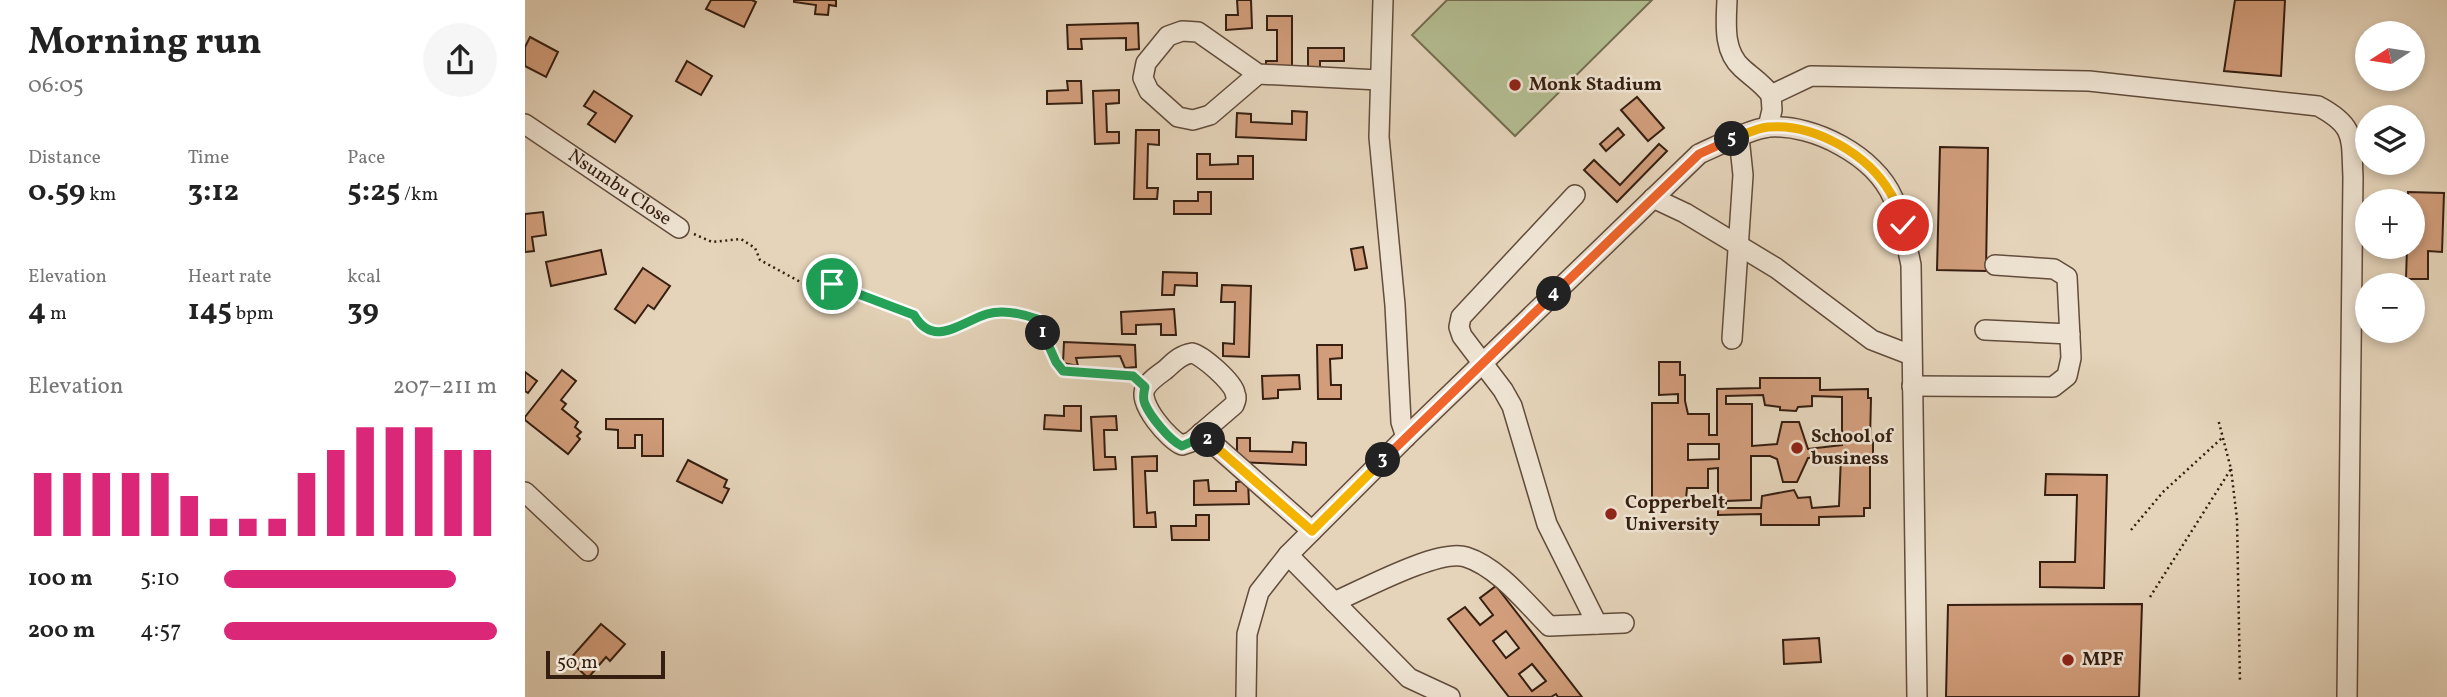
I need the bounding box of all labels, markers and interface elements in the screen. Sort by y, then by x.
text: Morning run [28,17,262,70]
north arrow [2355,21,2425,91]
map controls [2355,21,2425,343]
button: share [423,23,497,97]
text: 06:05 [28,70,84,102]
place label: Monk Stadium [1529,72,1662,98]
marker: Monk Stadium [1507,77,1523,93]
button: layers [2355,105,2425,175]
pin: 5 [1715,122,1749,156]
text: 5 [1727,125,1736,151]
street label: Nsumbu Close [562,143,677,232]
text: Distance [28,145,101,171]
text: Time [188,145,229,171]
text: Pace [347,145,385,171]
text: 0.59 [28,171,85,213]
text: 3:12 [188,171,239,213]
text: 5:25 [347,171,400,213]
text: km [85,182,116,208]
text: /km [400,182,438,208]
button: + [2355,189,2425,259]
pin [1873,195,1933,255]
icon: check [1884,206,1922,244]
pin [802,254,862,314]
text: Elevation [28,264,107,290]
text: Heart rate [188,264,272,290]
text: kcal [347,264,381,290]
icon: arrive [813,265,851,303]
button: − [2355,273,2425,343]
pin: 4 [1537,276,1571,312]
text: 4 [1548,280,1559,306]
text: 4 [28,290,46,332]
text: 145 [188,290,232,332]
text: 39 [347,290,379,332]
text: m [46,301,67,327]
text: bpm [232,301,274,327]
pin: 1 [1025,316,1061,350]
text: 1 [1039,319,1046,345]
text: Elevation [28,371,124,403]
text: 207–211 m [393,371,497,403]
pin: 2 [1191,422,1225,458]
place label: School of business [1811,424,1894,472]
text: 2 [1203,426,1212,452]
marker: School of business [1789,440,1805,456]
pin: 3 [1365,442,1401,477]
text: 3 [1378,446,1387,472]
place label: Copperbelt University [1625,490,1725,538]
marker: Copperbelt University [1603,506,1619,522]
text: 100 m [28,563,93,595]
text: 5:10 [140,563,179,595]
text: 200 m [28,615,95,647]
text: 4:57 [140,615,181,647]
place label: MPF [2082,647,2124,673]
scale bar [546,648,665,680]
text: 50 m [557,650,598,676]
marker: MPF [2060,652,2076,668]

